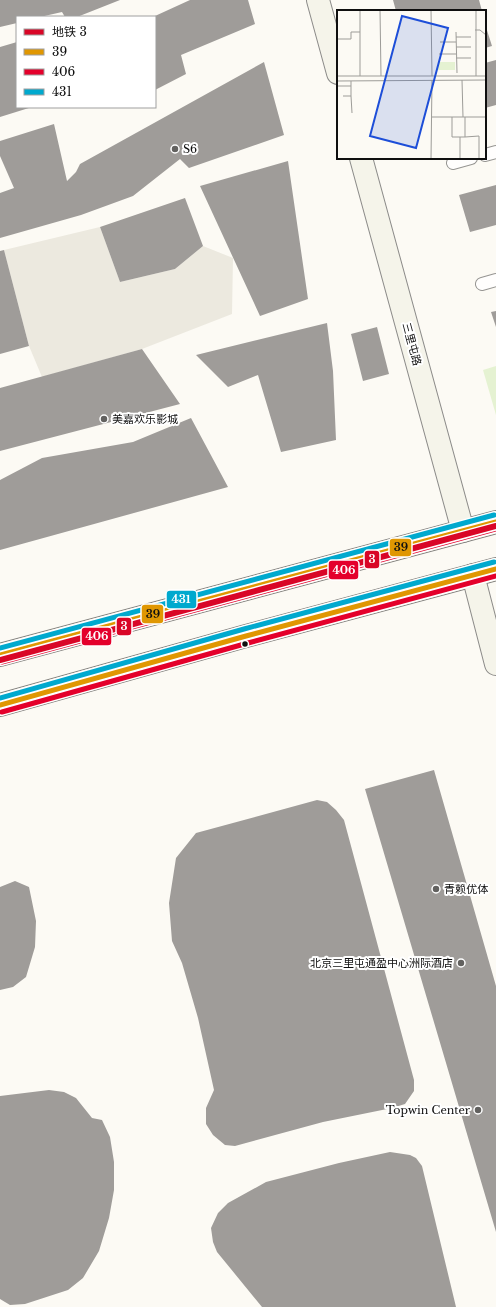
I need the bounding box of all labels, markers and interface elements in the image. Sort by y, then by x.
inset map [337,10,486,159]
legend [16,16,156,108]
text: 地铁 3 [52,24,87,39]
text: 39 [52,44,67,59]
text: 406 [52,64,76,79]
text: 431 [52,84,72,99]
place label: S6 [183,142,197,156]
marker: S6 [170,144,180,154]
street label: 三里屯路 [400,321,424,367]
place label: 美嘉欢乐影城 [112,412,178,426]
marker: 美嘉欢乐影城 [99,414,109,424]
line badge: 39 [389,538,412,557]
text: 39 [394,540,408,554]
line badge: 3 [364,550,380,569]
text: 3 [368,552,376,566]
line badge: 406 [328,560,359,580]
text: 406 [332,563,356,577]
line badge: 431 [166,590,197,609]
text: 431 [171,592,191,606]
line badge: 39 [141,604,164,624]
text: 39 [146,607,160,621]
line badge: 3 [116,617,132,636]
text: 3 [120,619,128,633]
line badge: 406 [81,627,112,646]
text: 406 [85,629,109,643]
unlabelled marker [240,639,250,649]
place label: 青赖优体 [444,882,489,896]
marker: 青赖优体 [431,884,441,894]
place label: 北京三里屯通盈中心洲际酒店 [310,956,453,970]
marker: 北京三里屯通盈中心洲际酒店 [456,958,466,968]
place label: Topwin Center [386,1103,471,1117]
marker: Topwin Center [473,1105,483,1115]

